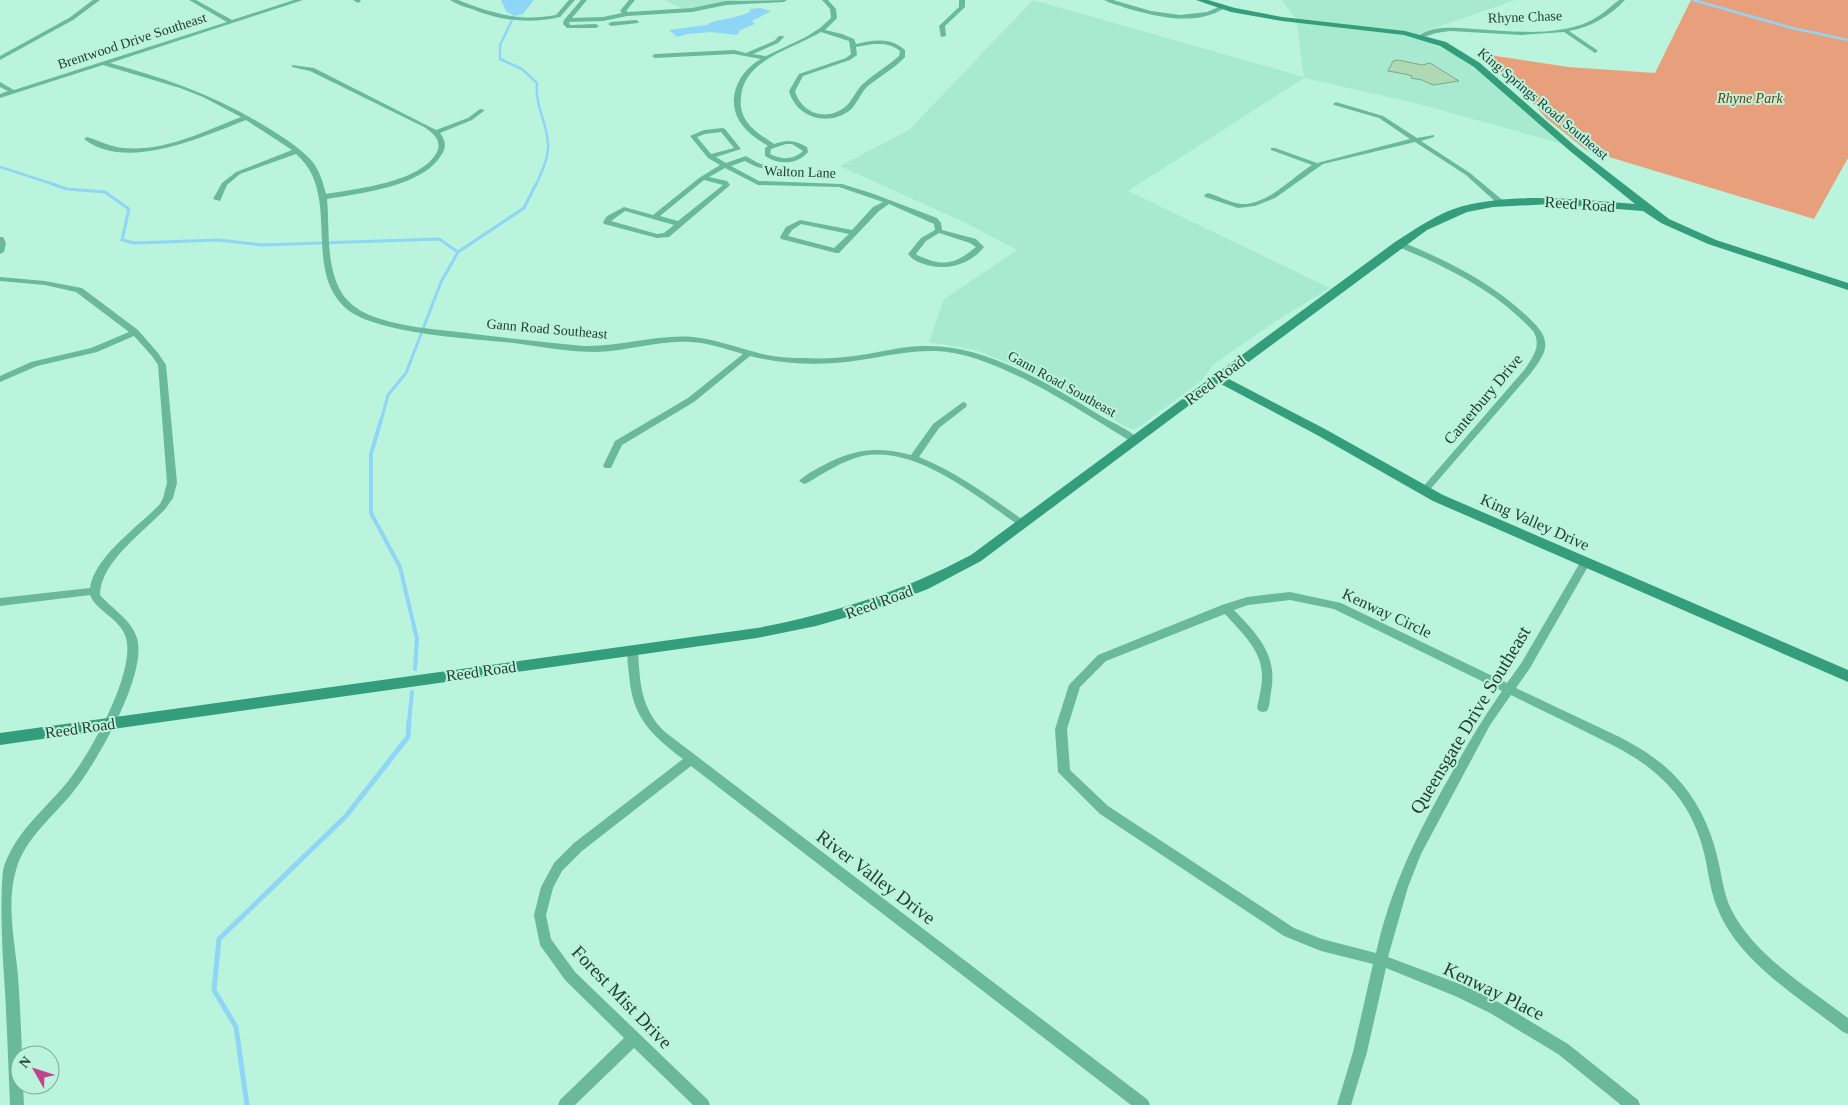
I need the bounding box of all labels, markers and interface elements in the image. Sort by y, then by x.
street label: Rhyne Chase [1488,8,1562,26]
street label: Brentwood Drive Southeast [56,10,208,72]
street label: King Springs Road Southeast [1475,45,1611,163]
park label: Rhyne Park [1716,91,1784,106]
street label: Walton Lane [764,163,836,181]
street label: Reed Road [1544,193,1616,215]
street label: Gann Road Southeast [486,316,608,342]
street label: Gann Road Southeast [1005,348,1119,420]
street label: Canterbury Drive [1440,350,1526,448]
street label: Reed Road [1182,352,1248,408]
street label: King Valley Drive [1478,490,1592,554]
street label: Reed Road [843,582,915,622]
street label: Kenway Circle [1339,585,1434,642]
street label: Queensgate Drive Southeast [1406,622,1535,818]
street label: Reed Road [445,658,517,684]
street label: Reed Road [44,715,116,741]
street label: River Valley Drive [813,826,939,928]
street label: Forest Mist Drive [568,941,676,1053]
street label: Kenway Place [1440,958,1548,1024]
north arrow [10,1045,60,1095]
text: N [16,1053,34,1071]

